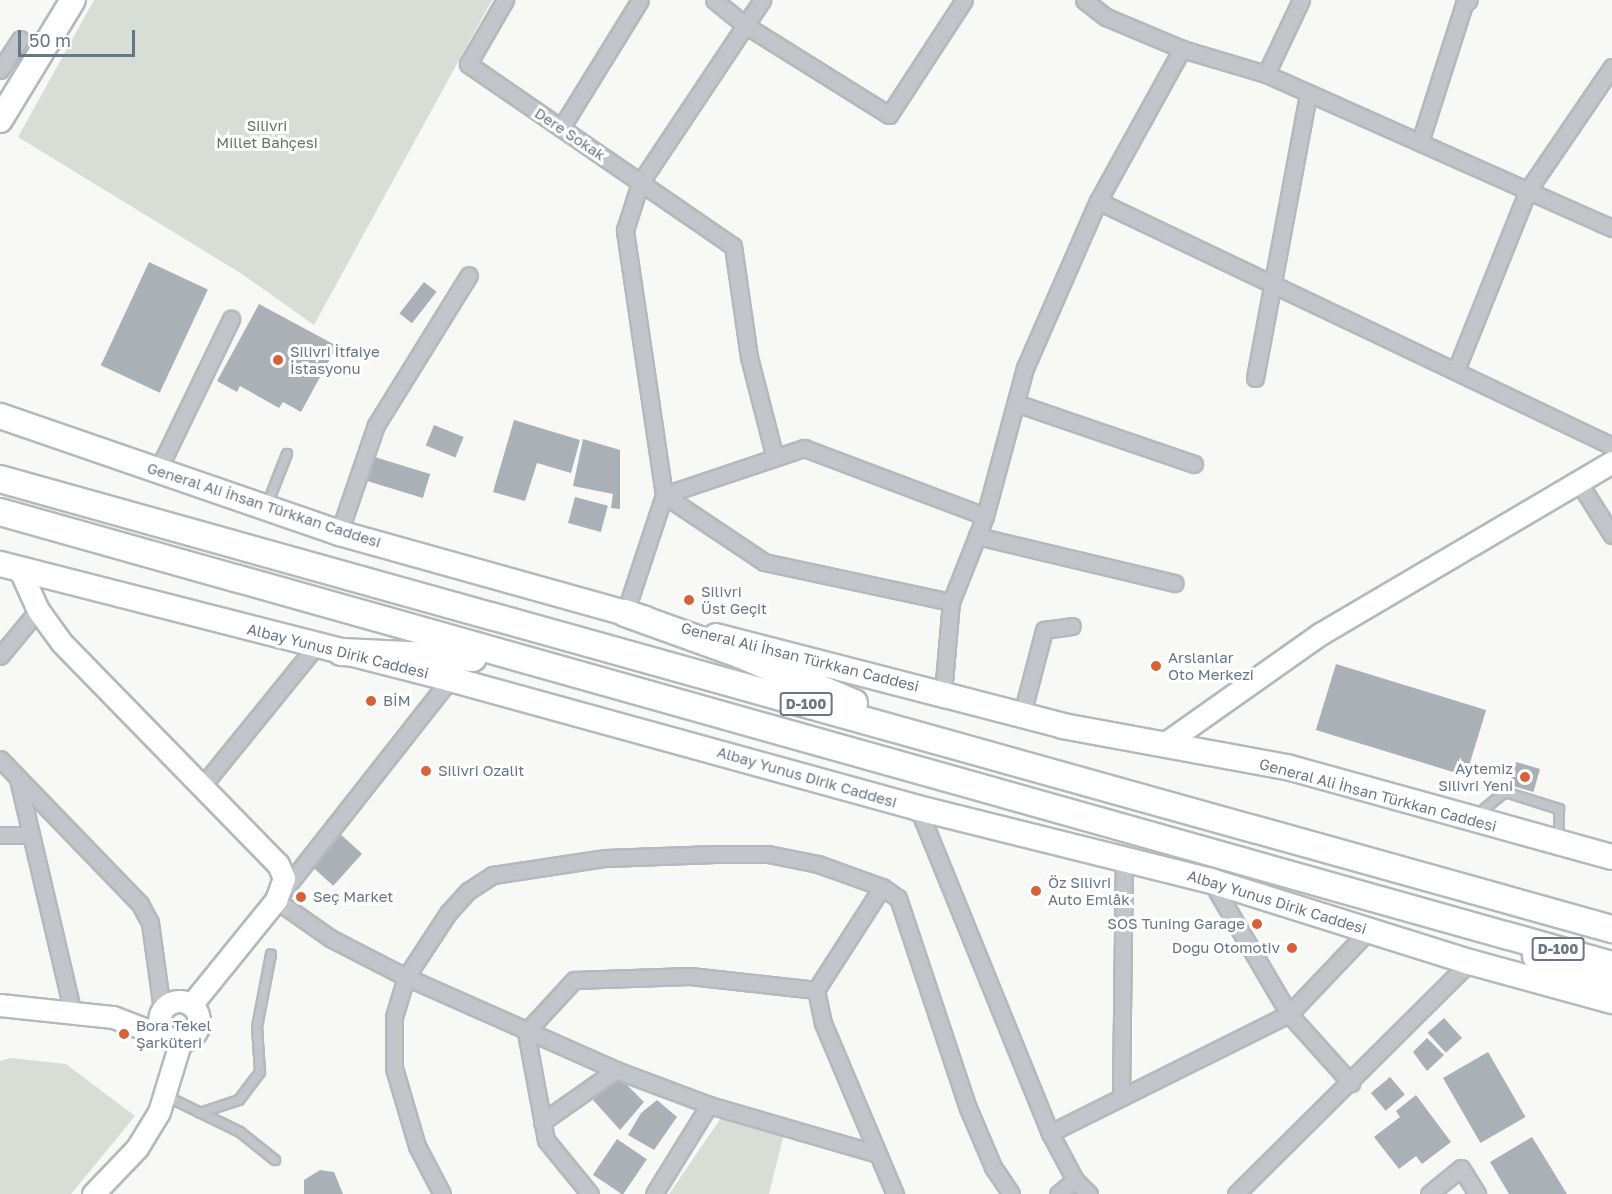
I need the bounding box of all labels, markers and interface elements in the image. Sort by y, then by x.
scale bar [21,18,138,56]
text: 50 m [29,29,71,51]
street label: Dere Sokak [531,104,609,164]
park label: Silivri Millet Bahçesi [216,116,318,151]
place label: Silivri İtfaiye İstasyonu [290,342,380,377]
marker: Silivri İtfaiye İstasyonu [271,353,285,367]
street label: General Ali İhsan Türkkan Caddesi [145,459,383,551]
place label: Silivri Üst Geçit [701,582,767,617]
marker: Silivri Üst Geçit [682,593,696,607]
street label: General Ali İhsan Türkkan Caddesi [679,619,921,695]
street label: Albay Yunus Dirik Caddesi [245,620,431,682]
place label: Arslanlar Oto Merkezi [1168,648,1254,683]
marker: Arslanlar Oto Merkezi [1149,659,1163,673]
place label: BİM [383,692,411,710]
road number: D-100 [779,693,833,715]
marker: BİM [364,694,378,708]
street label: Albay Yunus Dirik Caddesi [715,743,899,811]
street label: General Ali İhsan Türkkan Caddesi [1257,755,1499,835]
place label: Aytemiz Silivri Yeni [1438,759,1513,794]
place label: Silivri Ozalit [438,762,524,780]
marker: Silivri Ozalit [419,764,433,778]
marker: Aytemiz Silivri Yeni [1518,770,1532,784]
street label: Albay Yunus Dirik Caddesi [1185,866,1369,938]
place label: Öz Silivri Auto Emlâk [1048,873,1130,908]
marker: Öz Silivri Auto Emlâk [1029,884,1043,898]
place label: Seç Market [313,888,393,906]
marker: Seç Market [294,890,308,904]
place label: SOS Tuning Garage [1107,915,1245,933]
marker: SOS Tuning Garage [1250,917,1264,931]
road number: D-100 [1531,938,1585,960]
place label: Doğu Otomotiv [1172,939,1280,957]
marker: Doğu Otomotiv [1285,941,1299,955]
place label: Bora Tekel Şarküteri [136,1016,211,1051]
marker: Bora Tekel Şarküteri [117,1027,131,1041]

